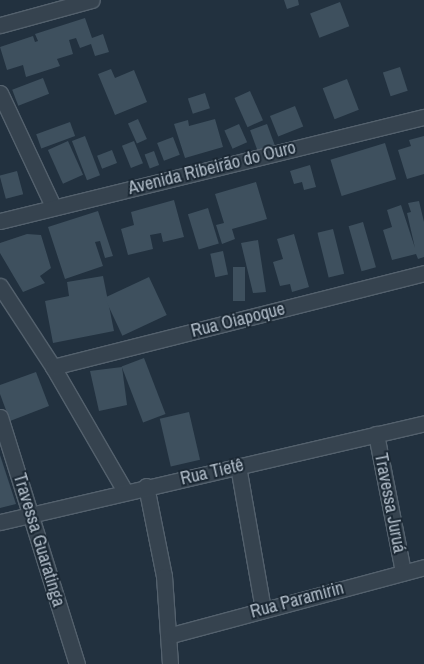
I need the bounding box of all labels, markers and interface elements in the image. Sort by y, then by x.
street label: Avenida Ribeirão do Ouro [126,137,298,199]
street label: Rua Oiapoque [189,298,287,342]
street label: Travessa Juruá [370,451,410,555]
street label: Rua Tietê [178,454,246,490]
street label: Travessa Guaratinga [8,471,70,609]
street label: Rua Paramirin [248,577,346,623]

